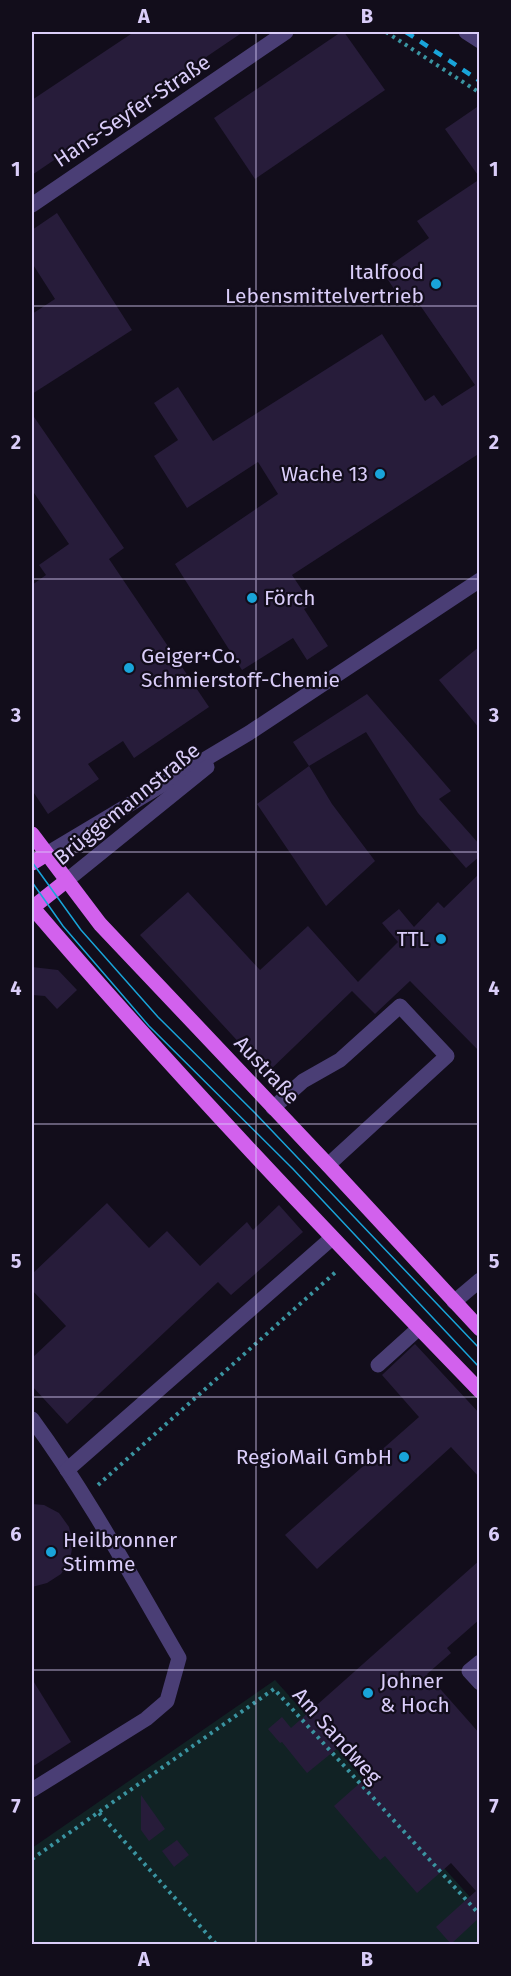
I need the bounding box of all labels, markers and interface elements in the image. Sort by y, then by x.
text: A [137,4,151,28]
text: B [361,4,373,28]
street label: Hans-Seyfer-Straße [49,49,215,173]
text: 1 [11,157,21,181]
text: 1 [489,157,499,181]
place label: Italfood Lebensmittelvertrieb [225,259,424,309]
marker: Italfood Lebensmittelvertrieb [429,277,443,291]
text: 2 [11,430,21,454]
text: 2 [489,430,499,454]
place label: Wache 13 [281,461,368,487]
marker: Wache 13 [373,467,387,481]
place label: Förch [264,585,316,611]
marker: Förch [245,591,259,605]
place label: Geiger+Co. Schmierstoff-Chemie [141,643,340,693]
marker: Geiger+Co. Schmierstoff-Chemie [122,661,136,675]
text: 3 [10,703,21,727]
text: 3 [488,703,499,727]
street label: Brüggemannstraße [49,737,205,871]
place label: TTL [397,926,430,952]
marker: TTL [434,932,448,946]
text: 4 [10,976,22,1000]
text: 4 [488,976,500,1000]
street label: Austraße [229,1030,305,1110]
text: 5 [11,1249,22,1273]
text: 5 [489,1249,500,1273]
place label: RegioMail GmbH [236,1444,392,1470]
marker: RegioMail GmbH [397,1450,411,1464]
text: 6 [10,1522,22,1546]
text: 6 [488,1522,500,1546]
place label: Heilbronner Stimme [63,1527,177,1577]
marker: Heilbronner Stimme [44,1545,58,1559]
place label: Johner & Hoch [380,1668,450,1718]
street label: Am Sandweg [287,1682,387,1790]
marker: Johner & Hoch [361,1686,375,1700]
text: 7 [11,1794,21,1818]
text: 7 [489,1794,499,1818]
text: A [137,1947,151,1971]
text: B [361,1947,373,1971]

